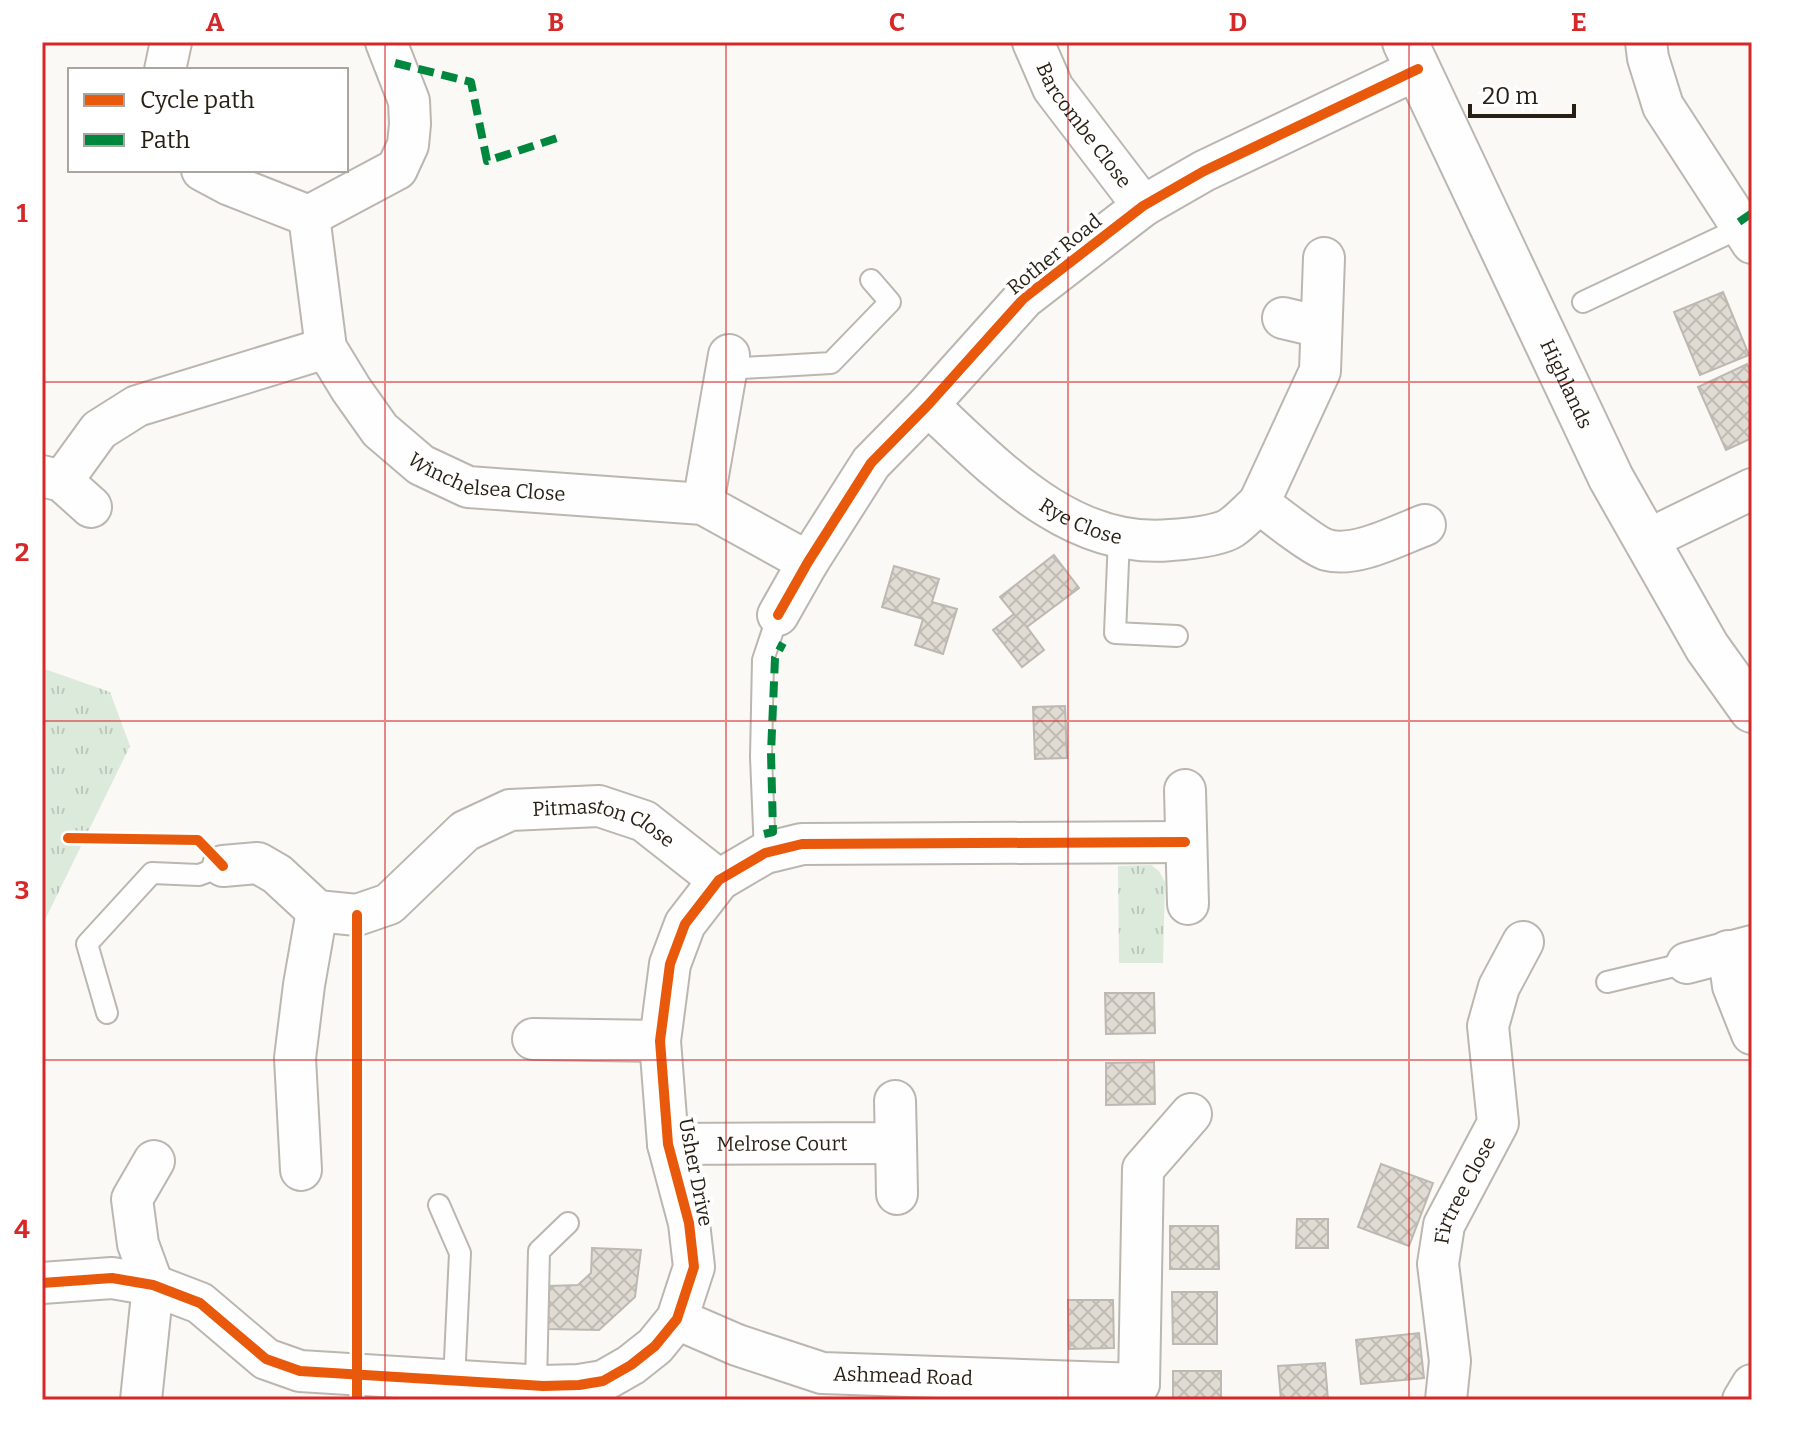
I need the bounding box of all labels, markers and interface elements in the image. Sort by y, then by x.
text: A [206,7,225,38]
text: B [548,7,564,38]
text: C [889,7,905,38]
text: D [1229,7,1247,38]
text: E [1571,7,1587,38]
street label: Barcombe Close [1031,59,1137,193]
legend [68,68,348,172]
scale bar [1470,68,1574,118]
text: 20 m [1482,82,1538,110]
text: Cycle path [140,86,255,114]
text: Path [140,126,190,154]
text: 1 [16,198,28,229]
street label: Rother Road [1002,209,1106,299]
street label: Highlands [1535,335,1598,432]
street label: Winchelsea Close [403,447,566,506]
street label: Rye Close [1035,493,1124,549]
text: 2 [15,537,29,568]
street label: Pitmaston Close [532,794,680,853]
text: 3 [15,875,29,906]
street label: Usher Drive [674,1116,718,1228]
street label: Melrose Court [716,1131,848,1156]
street label: Firtree Close [1429,1133,1501,1246]
text: 4 [14,1214,30,1245]
street label: Ashmead Road [833,1361,973,1390]

